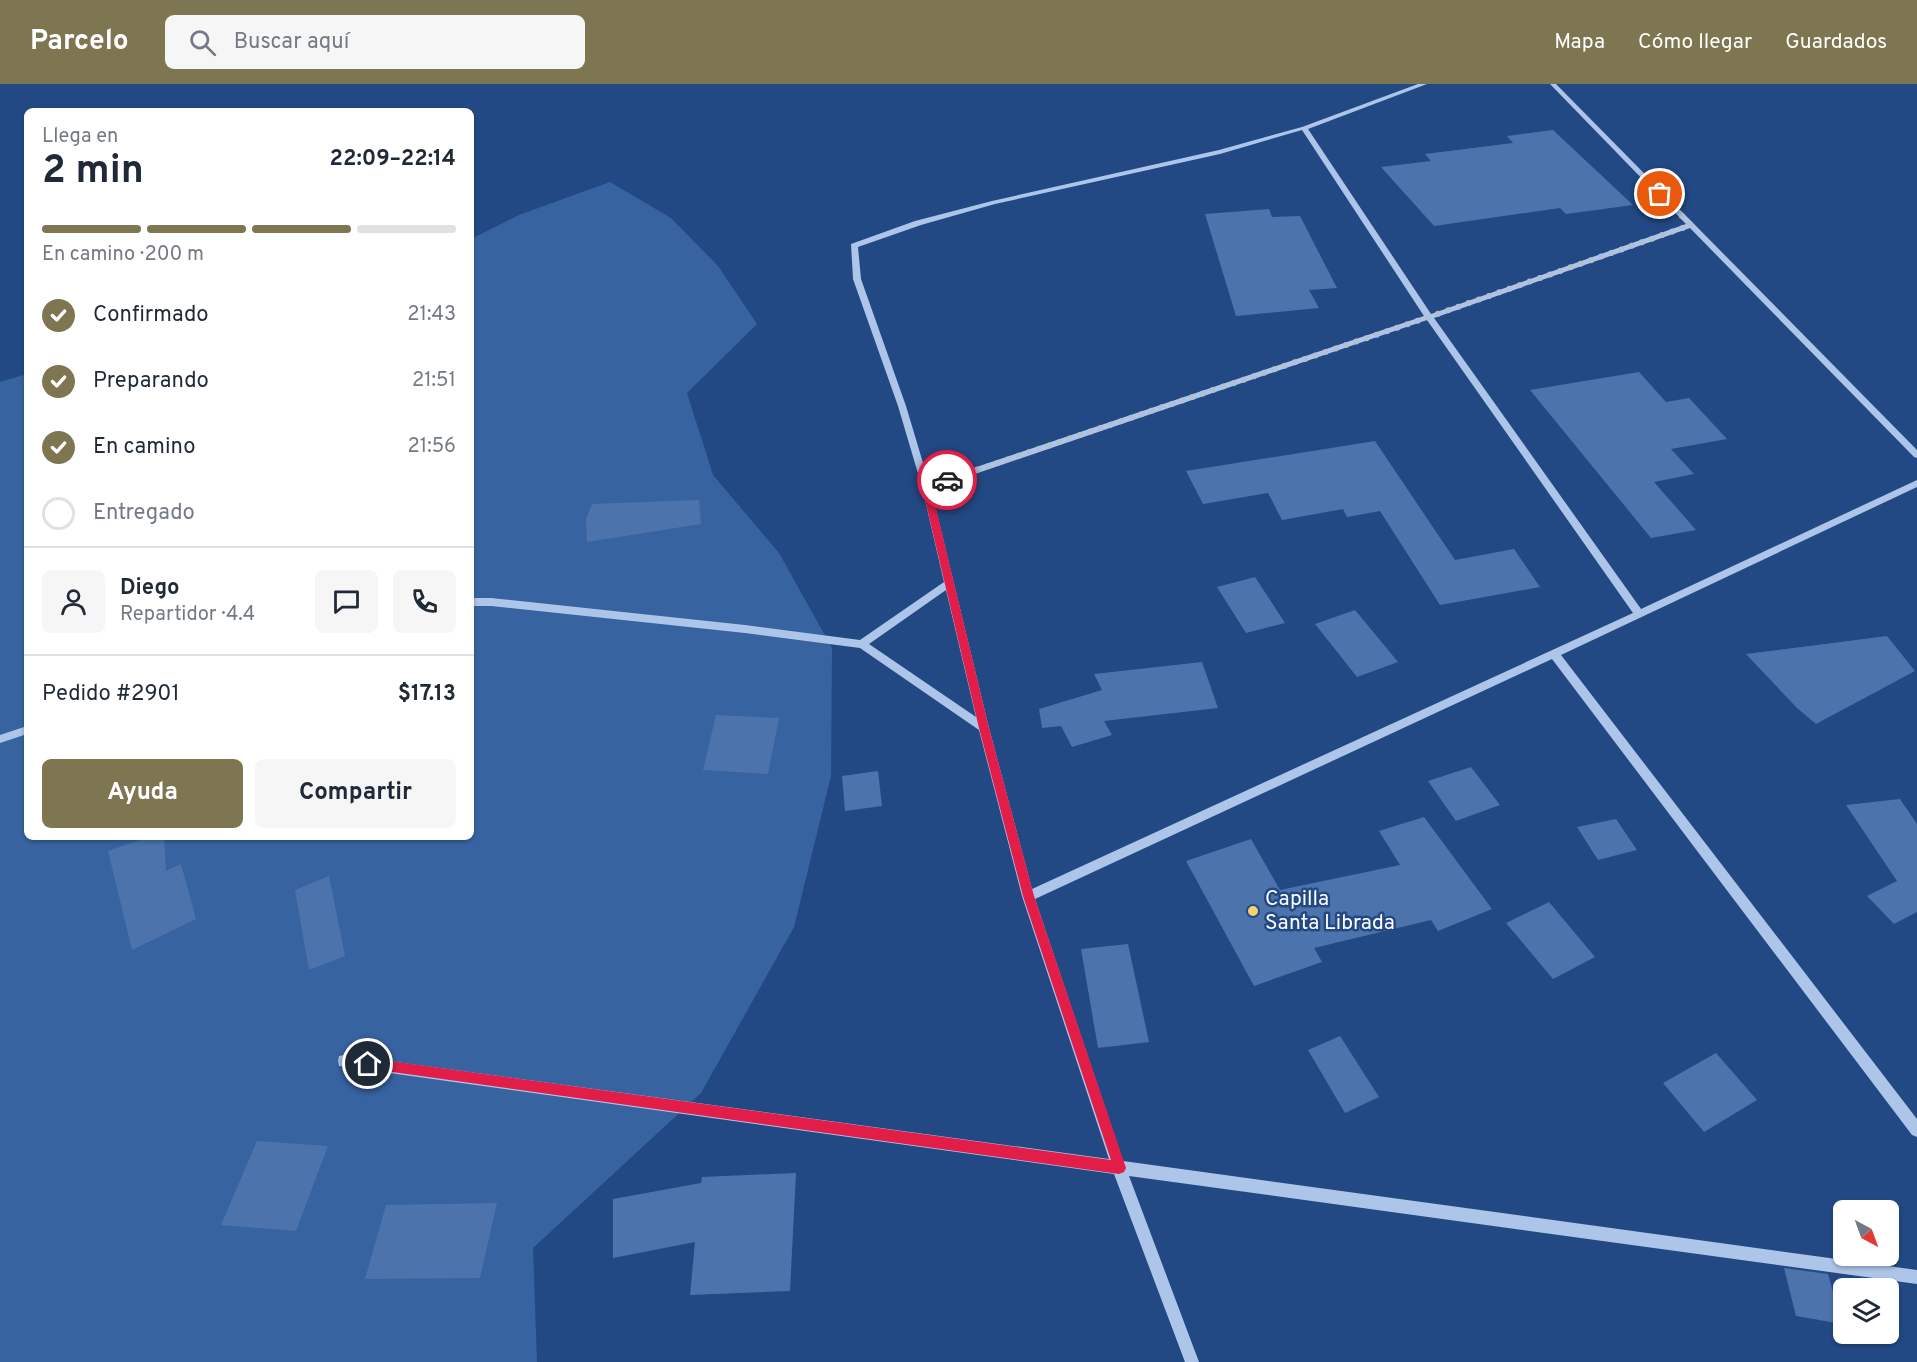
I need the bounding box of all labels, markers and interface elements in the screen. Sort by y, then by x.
search box [165,15,585,69]
text: Parcelo [30,24,129,60]
icon: search [186,26,219,59]
text: Buscar aquí [234,29,349,56]
text: Mapa [1554,29,1605,56]
text: Cómo llegar [1638,29,1752,56]
text: Guardados [1785,29,1887,56]
text: Llega en [42,124,118,150]
text: 22:09–22:14 [330,146,456,173]
text: 2 min [42,148,144,197]
pin [1634,168,1685,219]
icon: bag [1643,177,1676,210]
text: En camino · 200 m [42,242,204,268]
icon: check [42,299,75,332]
text: Confirmado [93,302,209,329]
text: 21:43 [407,302,456,328]
icon: check [42,365,75,398]
text: Preparando [93,368,209,395]
text: 21:51 [412,368,456,394]
icon: check [42,431,75,464]
text: En camino [93,434,195,461]
text: 21:56 [407,434,456,460]
courier [917,450,977,510]
icon: car [931,464,964,497]
text: Entregado [93,500,195,527]
button: person [42,570,105,633]
button: chat [315,570,378,633]
button: phone [393,570,456,633]
text: Diego [120,575,179,602]
text: Repartidor · 4.4 [120,602,255,628]
text: Pedido #2901 [42,681,180,708]
text: $17.13 [398,681,456,708]
button: Ayuda [42,759,243,828]
button: Compartir [255,759,456,828]
place label: Capilla Santa Librada [1265,886,1395,937]
marker: Capilla Santa Librada [1246,904,1260,918]
pin [342,1038,393,1089]
icon: home [351,1047,384,1080]
north arrow [1833,1200,1899,1266]
map controls [1833,1200,1899,1344]
button: layers [1833,1278,1899,1344]

